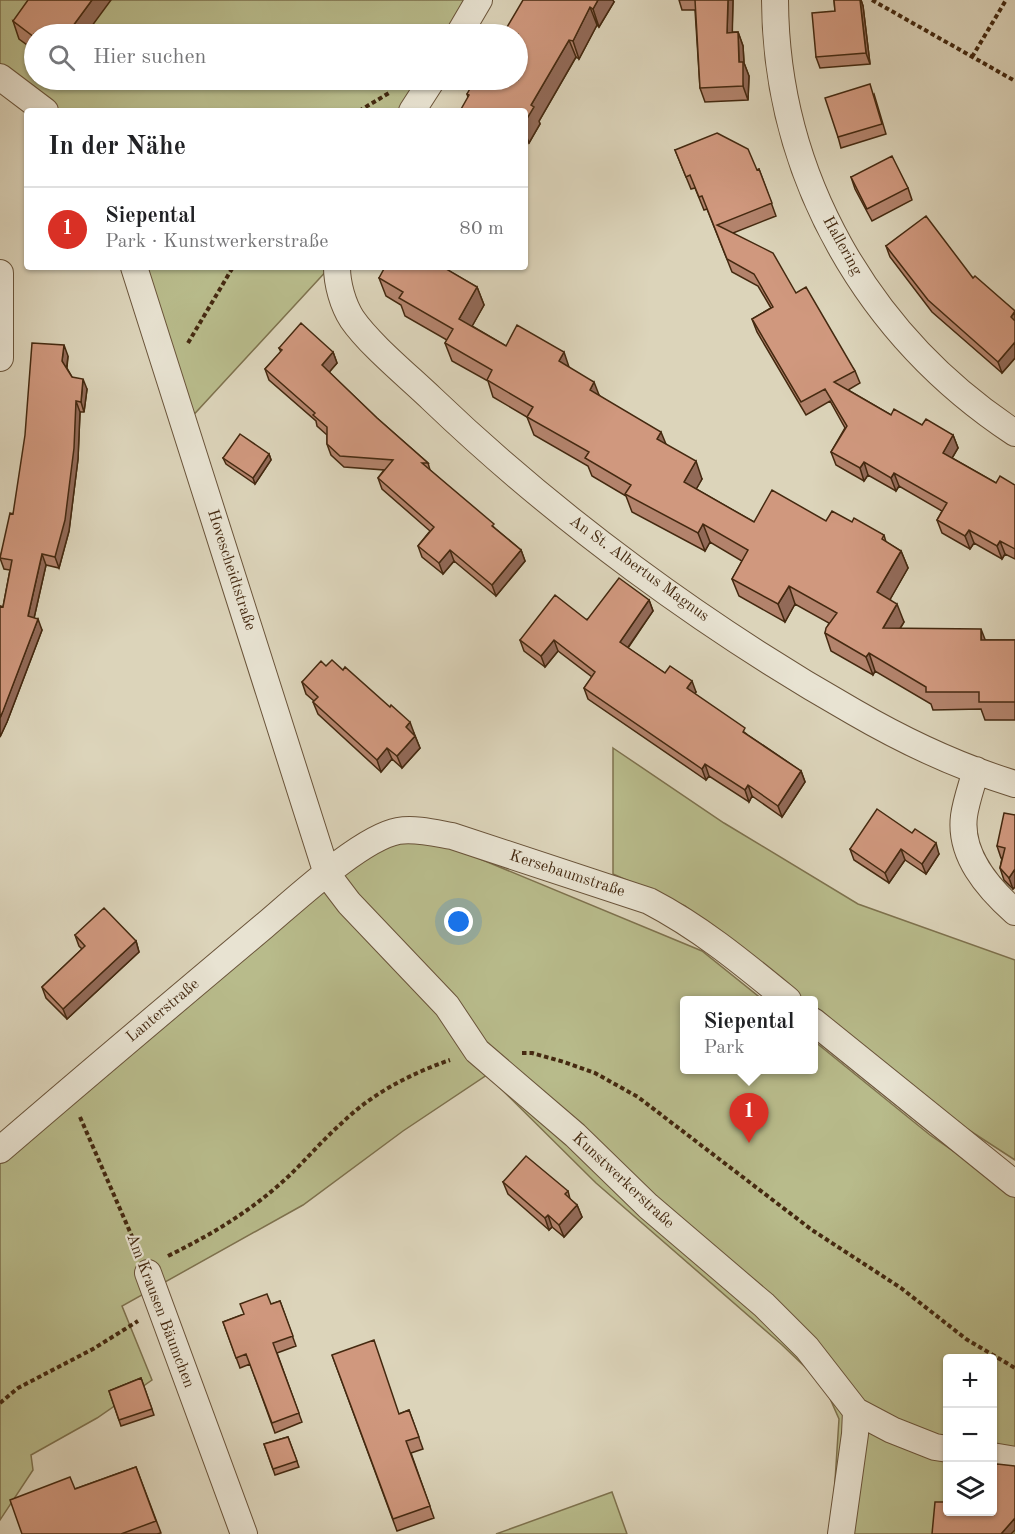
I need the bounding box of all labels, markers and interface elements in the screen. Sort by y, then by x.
search box [24,24,528,90]
icon: search [45,41,78,74]
text: Hier suchen [93,46,206,68]
text: In der Nähe [48,134,186,160]
text: Siepental [105,205,196,227]
street label: Hallering [819,214,865,278]
text: 1 [62,219,73,239]
text: 80 m [459,219,504,239]
text: Park · Kunstwerkerstraße [105,232,329,252]
street label: Hovescheidtstraße [204,508,258,632]
street label: An St. Albertus Magnus [566,513,712,625]
street label: Kersebaumstraße [507,848,627,900]
your location [444,907,473,936]
street label: Lanterstraße [124,976,202,1046]
popup [680,996,818,1074]
text: Siepental [703,1011,795,1033]
text: Park [703,1038,745,1058]
pin: 1 [730,1094,768,1143]
street label: Kunstwerkerstraße [569,1130,677,1232]
street label: Am Krausen Bäumchen [123,1232,197,1391]
map controls [943,1354,997,1516]
button: + [943,1354,997,1408]
button: − [943,1408,997,1462]
button: layers [943,1462,997,1516]

